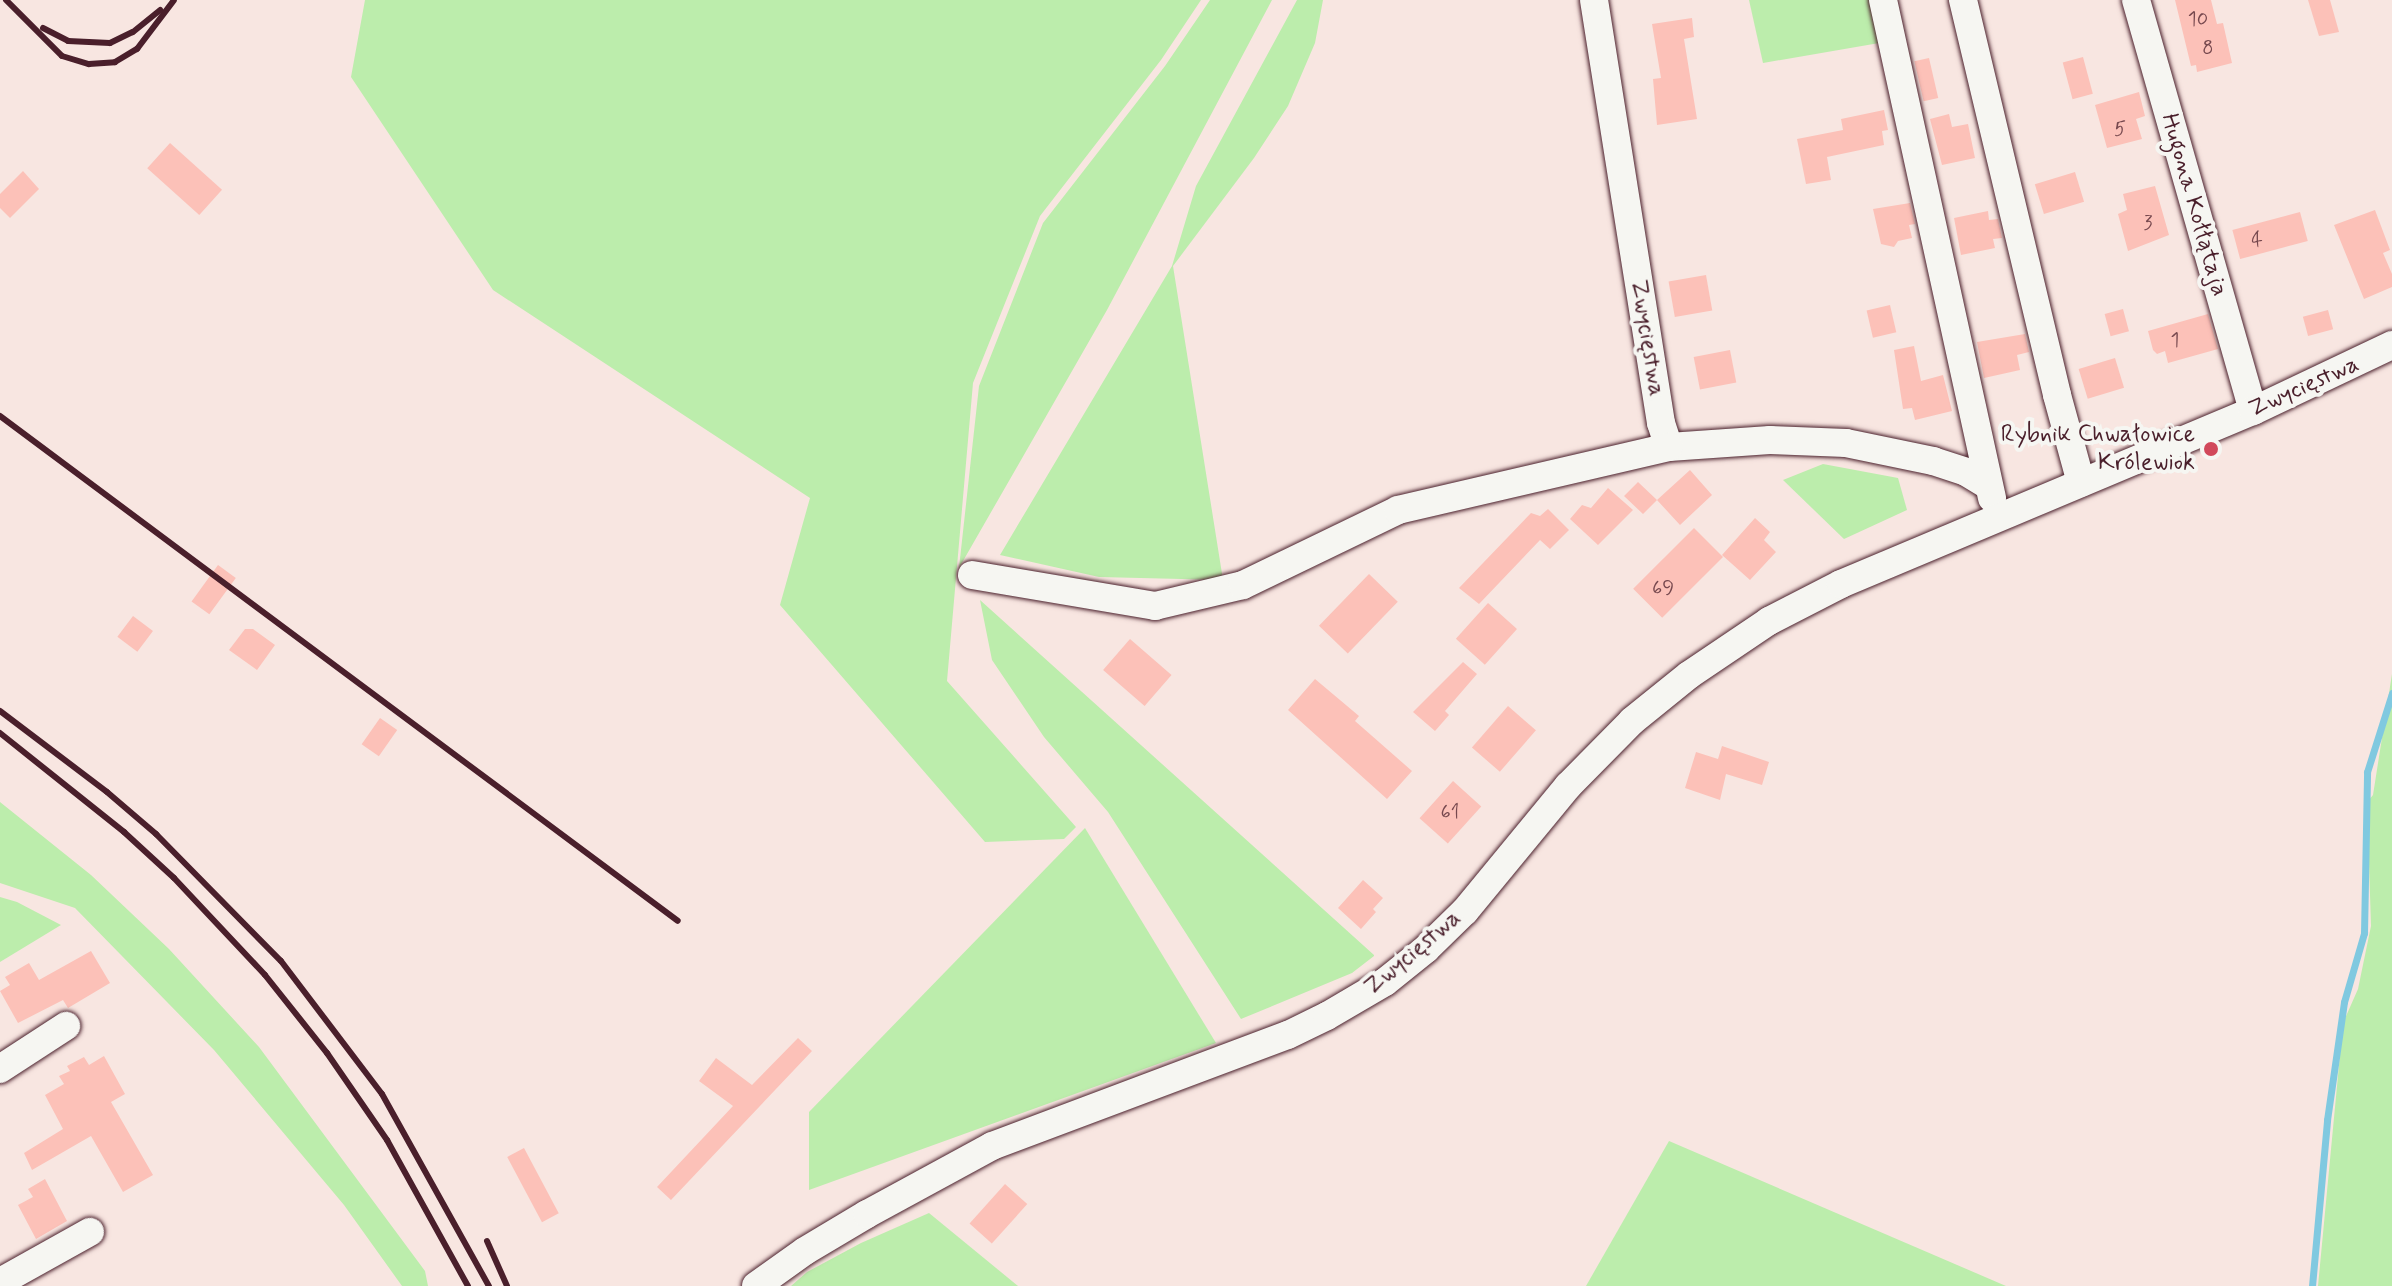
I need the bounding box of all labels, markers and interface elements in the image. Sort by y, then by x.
house number: 10 [2188,7,2208,31]
house number: 8 [2202,36,2214,60]
street label: Hugona Kołłątaja [2154,110,2234,300]
house number: 5 [2114,117,2126,141]
house number: 3 [2143,211,2153,235]
house number: 4 [2251,228,2263,252]
street label: Zwycięstwa [1624,278,1670,398]
house number: 1 [2171,328,2179,352]
street label: Zwycięstwa [2244,350,2364,424]
place label: Rybnik Chwałowice Królewiok [1994,421,2195,477]
marker: Rybnik Chwałowice Królewiok [2202,440,2220,458]
house number: 69 [1652,576,1674,600]
house number: 61 [1441,800,1459,824]
street label: Zwycięstwa [1359,904,1467,1002]

